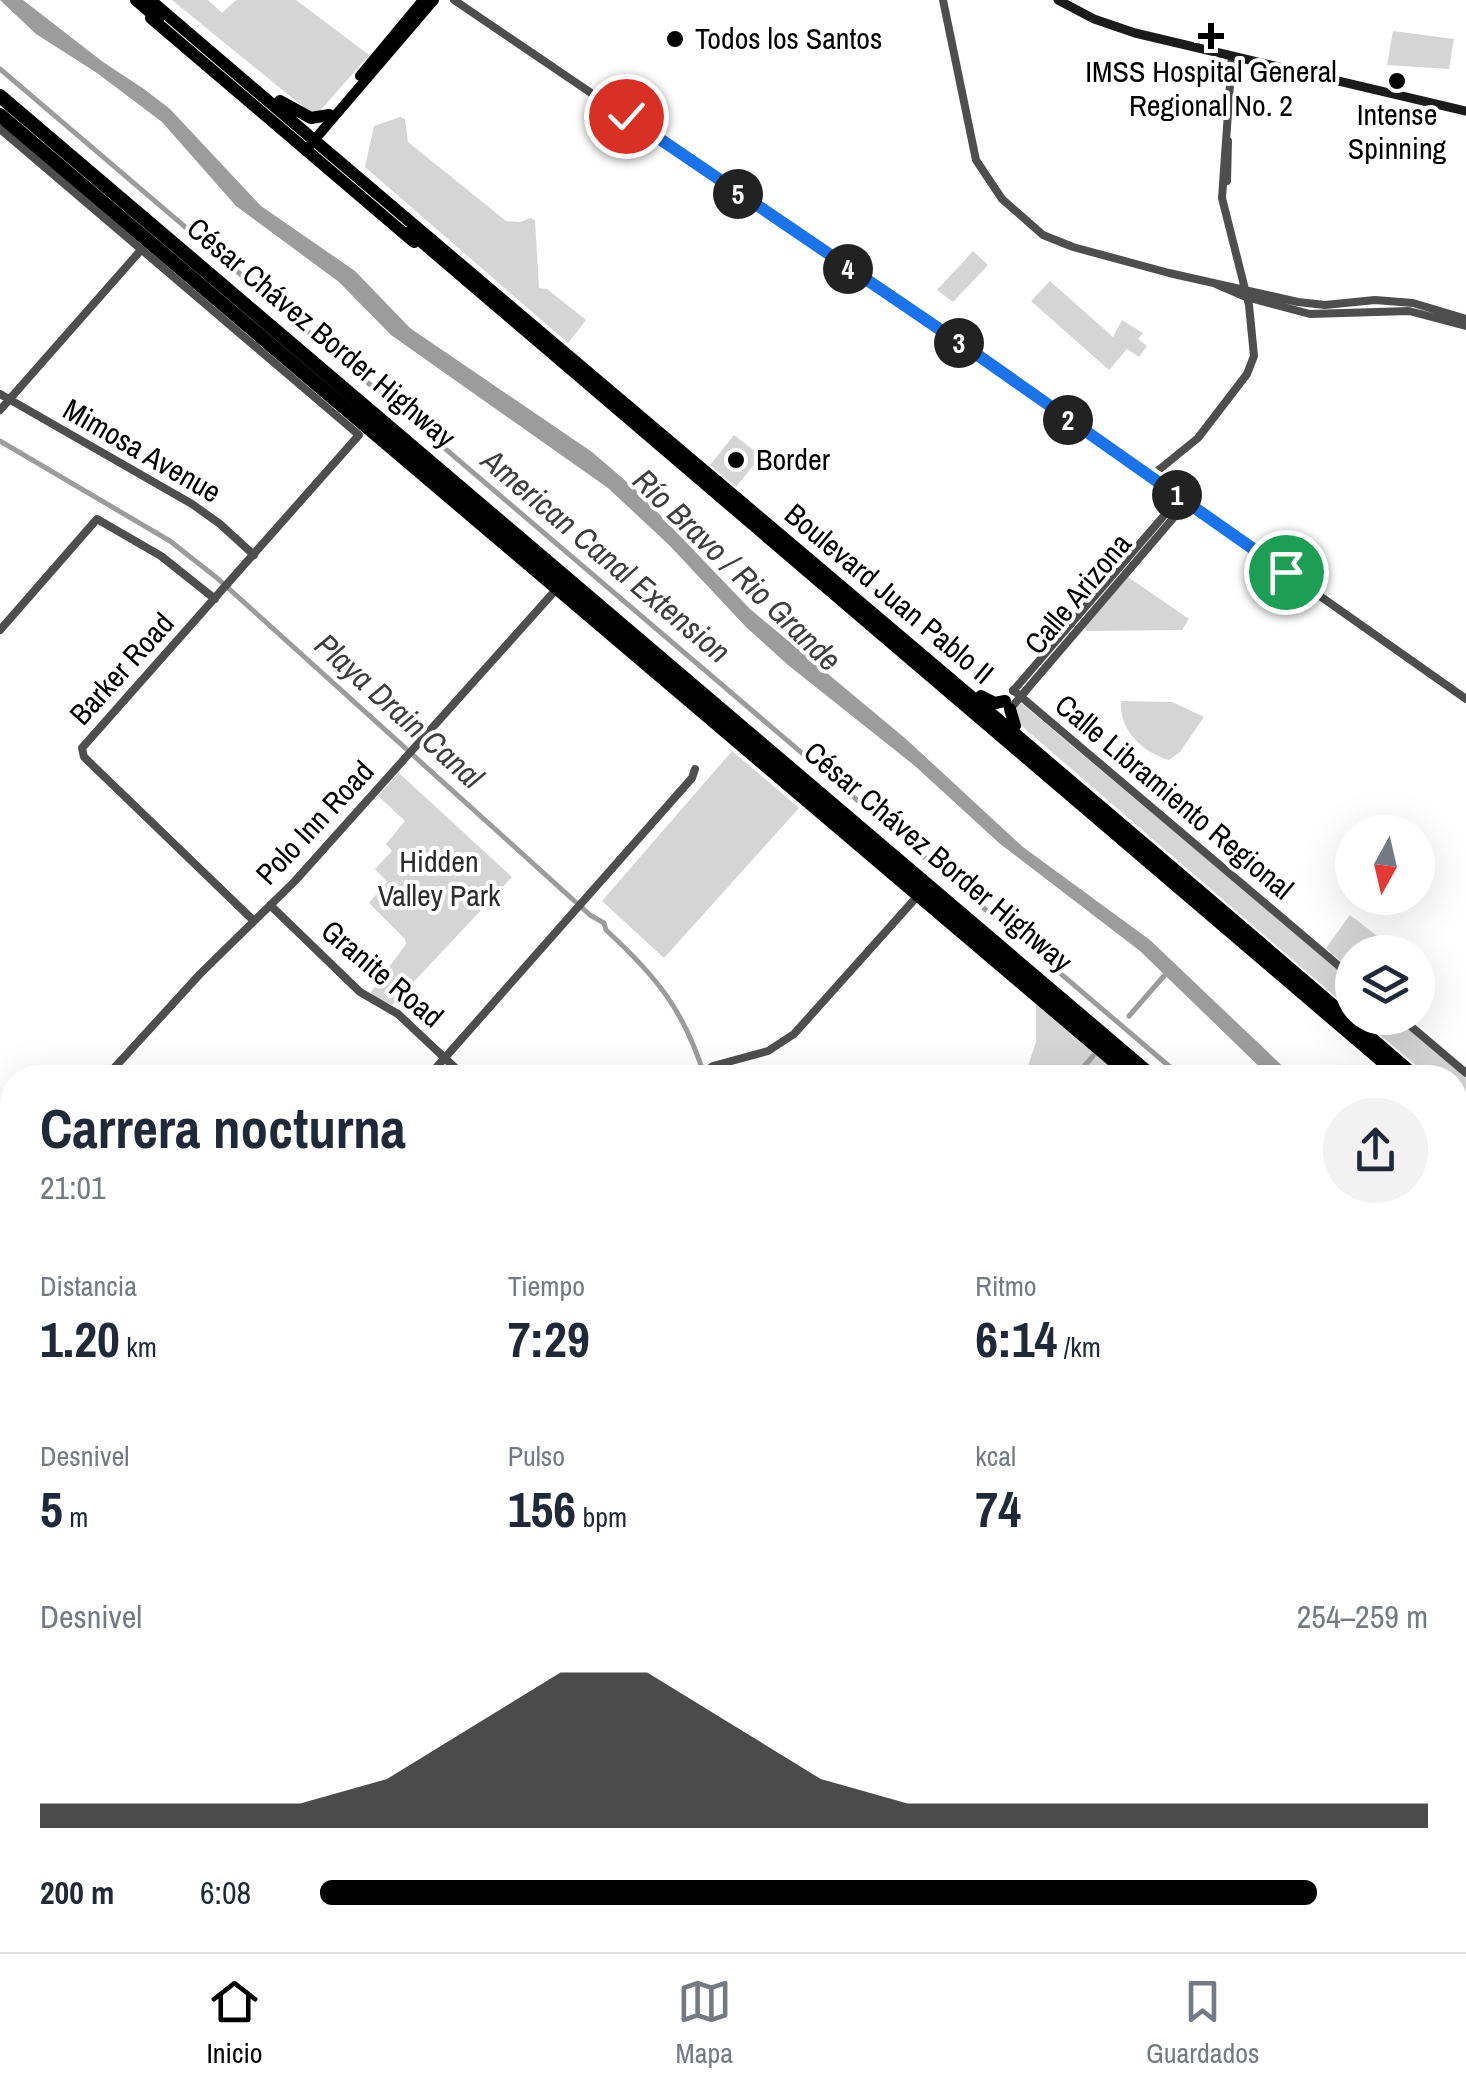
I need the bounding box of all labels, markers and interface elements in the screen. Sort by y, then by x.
place label: Todos los Santos [695,18,882,58]
marker: IMSS Hospital General Regional No. 2 [1198,23,1224,49]
marker: Todos los Santos [664,28,686,50]
place label: IMSS Hospital General Regional No. 2 [1085,51,1337,125]
marker: Intense Spinning [1386,70,1408,92]
pin [584,74,669,159]
icon: check [599,89,654,144]
place label: Intense Spinning [1348,94,1447,168]
pin: 5 [713,169,763,219]
text: 5 [732,175,744,213]
street label: César Chávez Border Highway [179,208,465,457]
pin: 4 [823,244,873,294]
text: 4 [842,250,854,288]
pin: 3 [934,318,984,368]
text: 3 [953,324,965,362]
street label: Mimosa Avenue [56,389,229,511]
pin: 2 [1043,395,1093,445]
text: 2 [1062,401,1074,439]
water label: American Canal Extension [471,438,740,672]
place label: Border [756,439,831,479]
marker: Border [725,449,747,471]
water label: Río Bravo / Rio Grande [624,459,851,680]
pin: 1 [1152,470,1202,520]
text: 1 [1171,476,1183,514]
street label: Boulevard Juan Pablo II [777,494,1003,693]
street label: Calle Arizona [1015,524,1140,662]
pin [1244,530,1329,615]
icon: arrive [1259,545,1314,600]
street label: Barker Road [60,604,182,733]
water label: Playa Drain Canal [306,623,494,799]
street label: Calle Libramiento Regional [1047,685,1302,908]
street label: César Chávez Border Highway [796,732,1082,981]
street label: Polo Inn Road [246,752,382,893]
north arrow [1335,815,1435,915]
map controls [1335,815,1435,1035]
park label: Hidden Valley Park [378,841,501,915]
street label: Granite Road [313,910,452,1036]
button: layers [1335,935,1435,1035]
text: Carrera nocturna [40,1091,406,1165]
button: share [1323,1098,1428,1203]
text: 21:01 [40,1166,106,1209]
text: Distancia [40,1267,137,1305]
text: Tiempo [508,1267,585,1305]
text: Ritmo [975,1267,1037,1305]
text: 1.20 [40,1305,120,1373]
text: 7:29 [508,1305,590,1373]
text: 6:14 [975,1305,1057,1373]
text: km [120,1328,157,1366]
text: /km [1057,1328,1101,1366]
text: Desnivel [40,1437,129,1475]
text: Pulso [508,1437,565,1475]
text: kcal [975,1437,1016,1475]
text: 5 [40,1475,63,1543]
text: 156 [508,1475,576,1543]
text: 74 [975,1475,1021,1543]
text: m [63,1498,88,1536]
text: bpm [576,1498,627,1536]
text: Desnivel [40,1595,142,1638]
text: 254–259 m [1297,1595,1428,1638]
text: 200 m [40,1871,114,1914]
text: 6:08 [200,1871,251,1914]
tab: Inicio [206,1974,263,2072]
tab: Mapa [676,1974,733,2072]
tab: Guardados [1146,1974,1260,2072]

